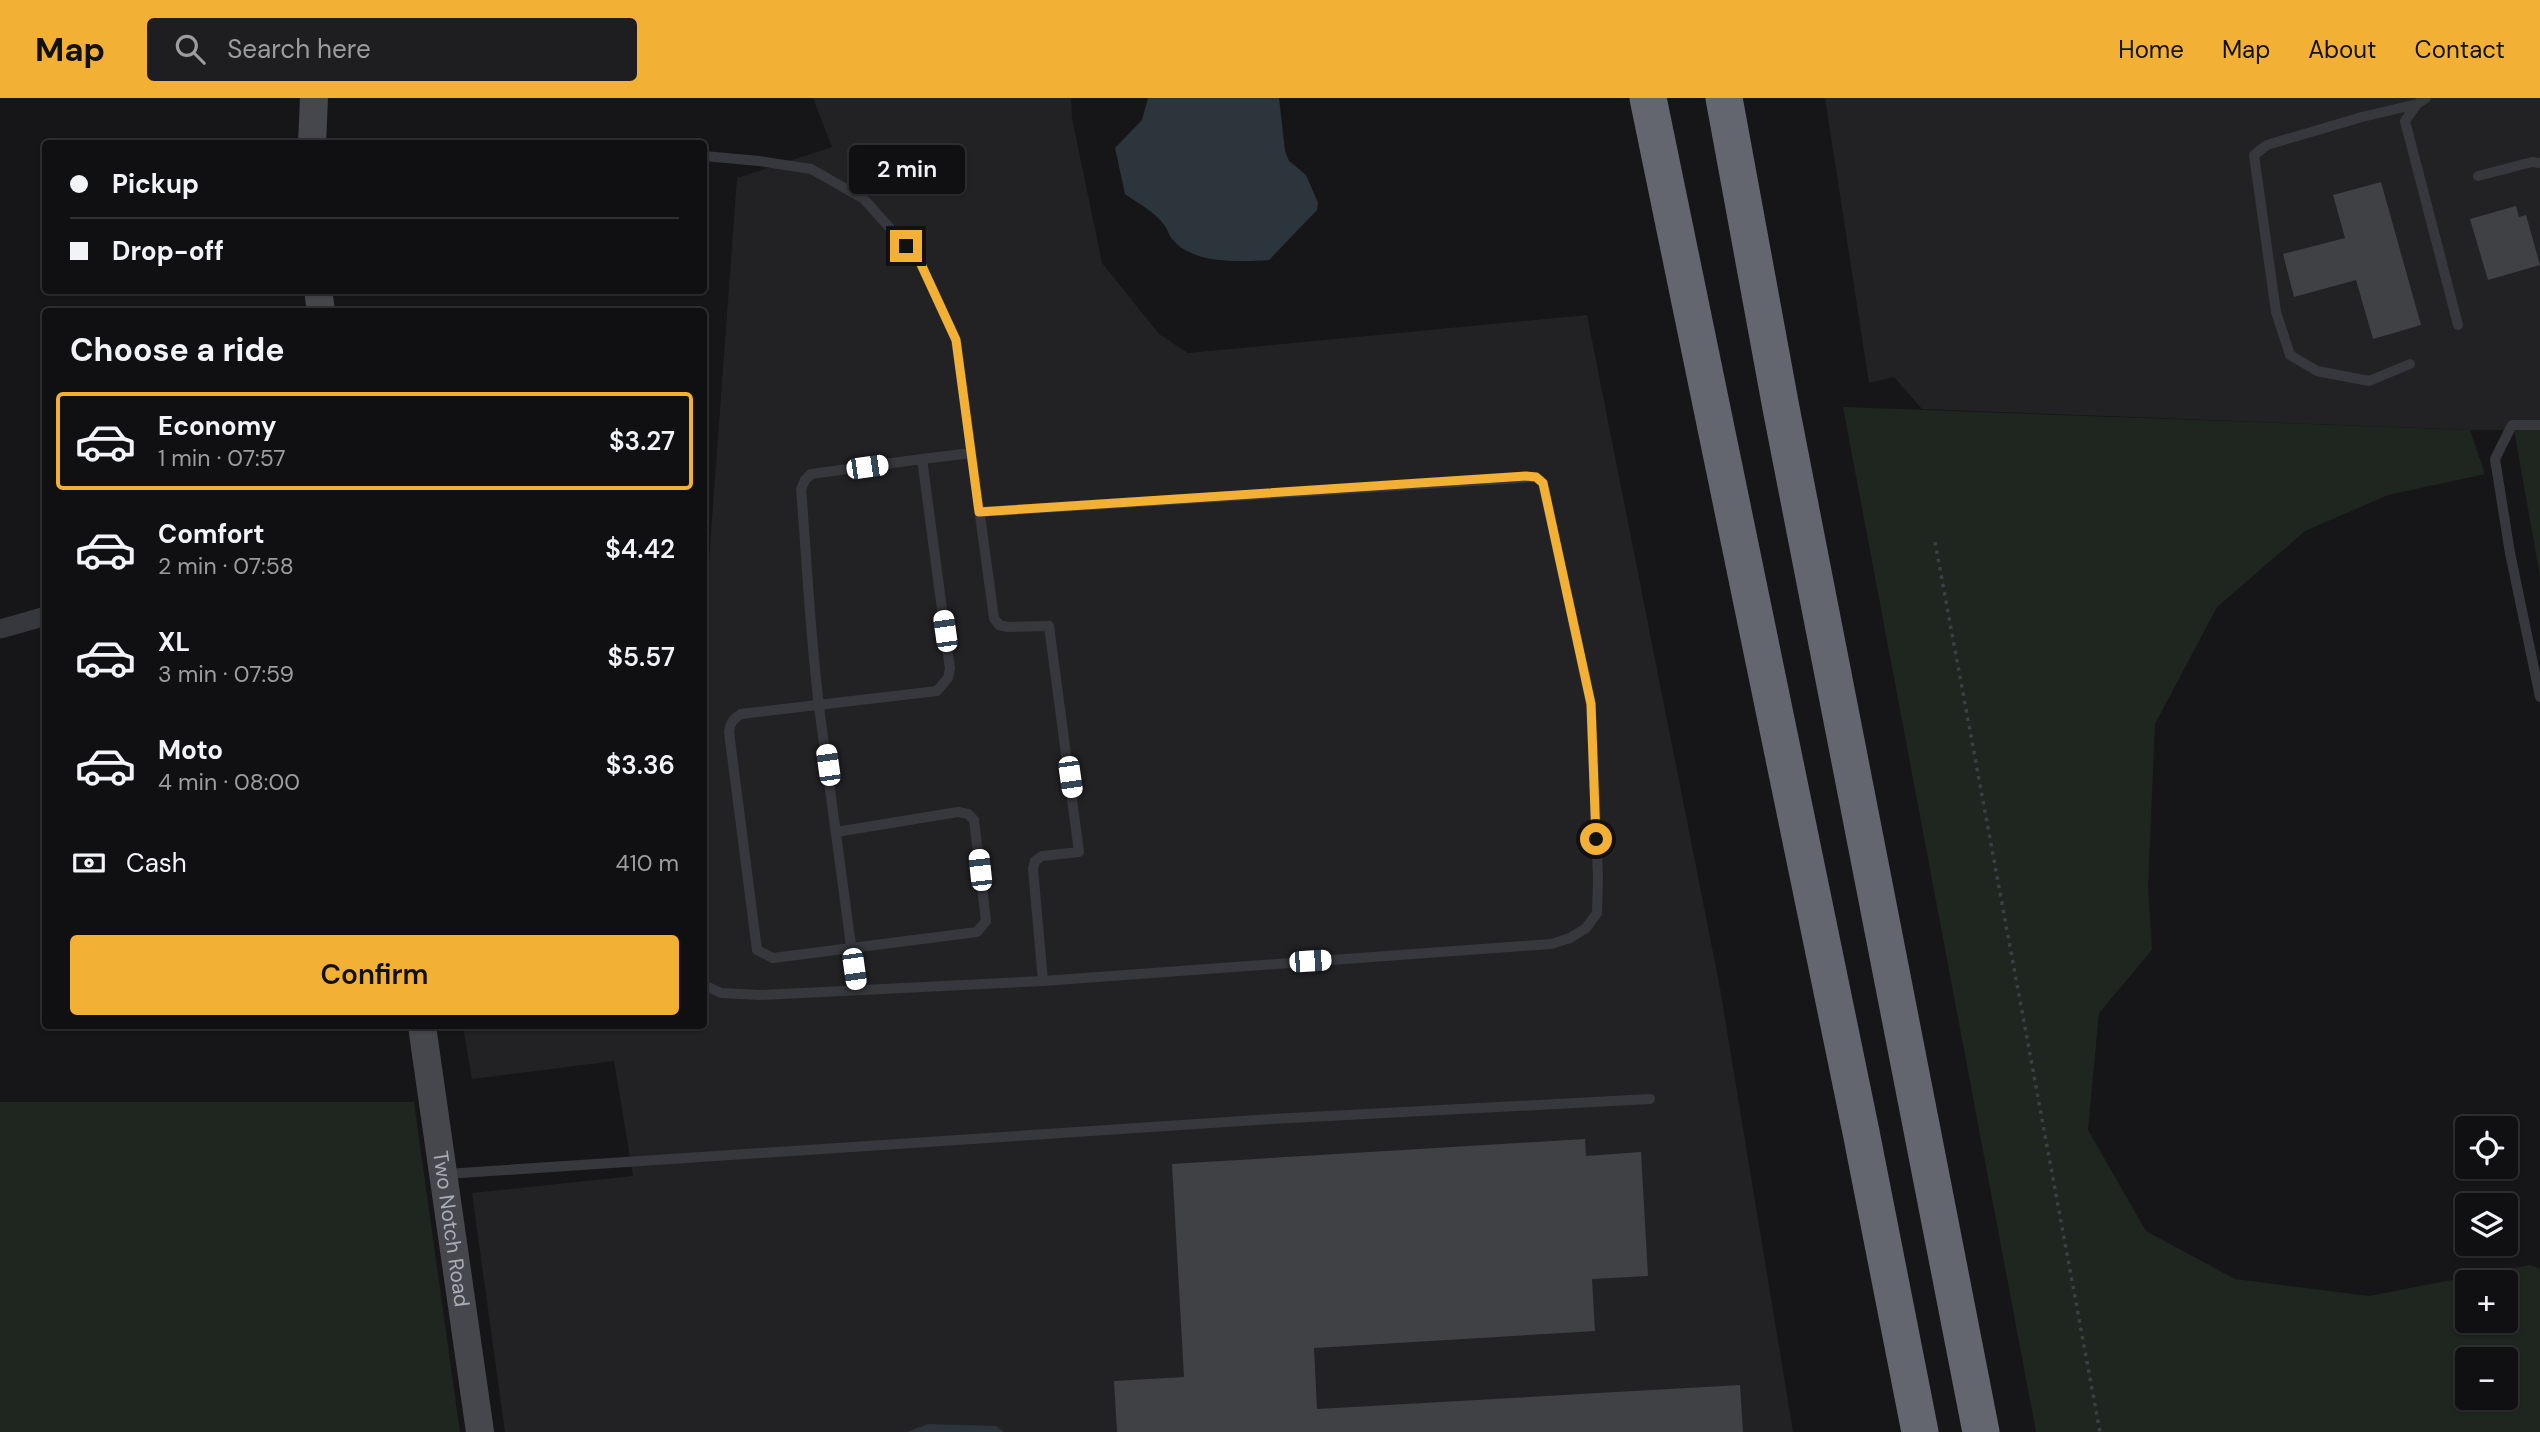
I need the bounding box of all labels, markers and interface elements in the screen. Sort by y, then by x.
search box [147,18,637,81]
text: Map [35,28,105,71]
icon: search [171,30,209,68]
text: Search here [227,32,371,66]
text: Home [2118,34,2184,65]
text: Map [2222,34,2270,65]
text: About [2308,34,2377,65]
text: Contact [2415,34,2505,65]
callout: 2 min [848,144,964,194]
text: 2 min [877,154,937,184]
text: Pickup [112,167,199,201]
route end [890,230,922,262]
text: Drop-off [112,234,224,268]
text: Choose a ride [70,329,285,371]
text: Economy [158,409,276,443]
icon: car [74,410,137,473]
text: $3.27 [609,424,675,458]
text: 1 min · 07:57 [158,443,286,473]
car [845,454,890,480]
text: Comfort [158,517,264,551]
icon: car [74,518,137,581]
text: $4.42 [605,532,675,566]
text: 2 min · 07:58 [158,551,294,581]
car [932,609,959,653]
text: XL [158,625,190,659]
icon: car [74,626,137,689]
text: $5.57 [608,640,675,674]
text: 3 min · 07:59 [158,659,294,689]
text: Moto [158,733,223,767]
icon: car [74,734,137,797]
car [815,743,842,787]
text: $3.36 [606,748,675,782]
car [1057,755,1084,799]
text: 4 min · 08:00 [158,767,300,797]
route start [1580,823,1612,855]
icon: cash [70,844,108,882]
text: Cash [126,846,187,880]
text: 410 m [616,848,679,878]
car [968,848,993,892]
button: Confirm [70,935,679,1015]
car [841,947,868,991]
car [1289,949,1332,973]
map controls [2455,1116,2518,1410]
button: locate [2455,1116,2518,1179]
street label: Two Notch Road [426,1149,476,1309]
button: layers [2455,1193,2518,1256]
button: + [2455,1270,2518,1333]
button: − [2455,1347,2518,1410]

